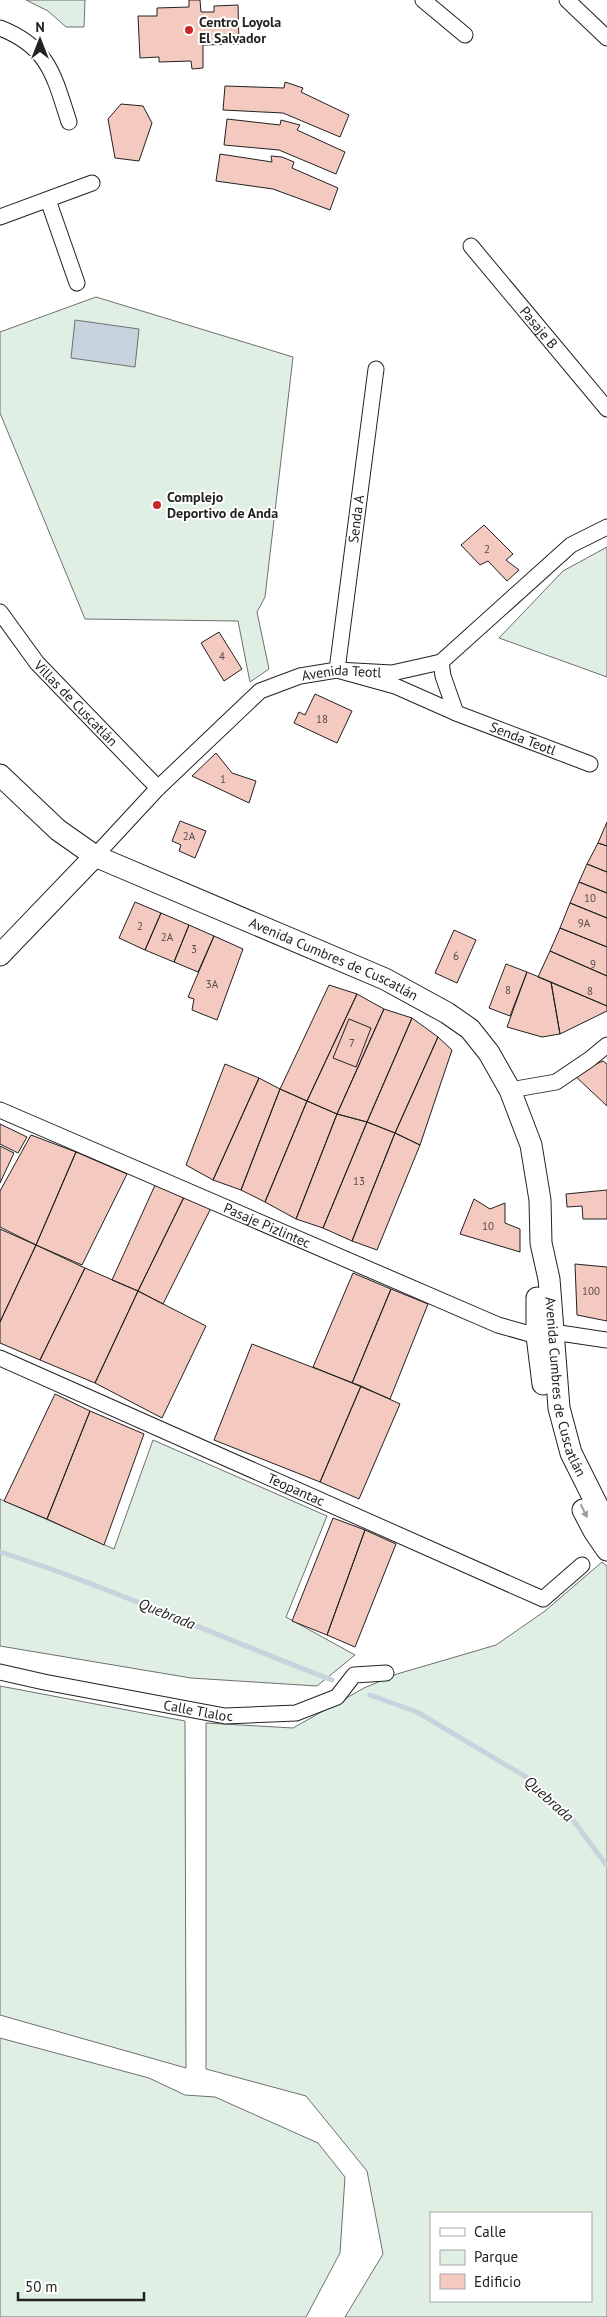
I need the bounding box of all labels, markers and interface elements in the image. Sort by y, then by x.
place label: Centro Loyola El Salvador [199,13,281,47]
north arrow [15,15,65,65]
text: N [35,18,45,36]
marker: Centro Loyola El Salvador [183,24,195,36]
street label: Pasaje B [516,302,562,352]
place label: Complejo Deportivo de Anda [167,488,278,522]
street label: Senda A [344,493,368,544]
marker: Complejo Deportivo de Anda [151,499,163,511]
house number: 2 [484,542,490,556]
house number: 4 [219,649,225,663]
street label: Villas de Cuscatlán [30,656,122,750]
street label: Avenida Teotl [300,661,382,685]
house number: 18 [316,712,328,726]
street label: Senda Teotl [487,718,559,759]
house number: 1 [220,772,226,786]
house number: 2A [183,829,196,843]
house number: 10 [584,891,596,905]
street label: Avenida Cumbres de Cuscatlán [246,913,421,1004]
house number: 9A [578,916,591,930]
house number: 2 [137,919,143,933]
house number: 2A [161,930,174,944]
house number: 3 [191,942,197,956]
house number: 6 [453,949,459,963]
house number: 9 [590,957,596,971]
house number: 3A [206,977,219,991]
house number: 8 [505,983,511,997]
house number: 8 [587,984,593,998]
house number: 7 [349,1036,355,1050]
house number: 13 [353,1174,365,1188]
street label: Pasaje Pizlintec [221,1199,313,1252]
house number: 10 [482,1219,494,1233]
house number: 100 [582,1284,600,1298]
street label: Avenida Cumbres de Cuscatlán [541,1296,590,1480]
street label: Teopantac [265,1469,328,1510]
one-way arrow [580,1504,588,1518]
water label: Quebrada [136,1594,199,1634]
street label: Calle Tlaloc [162,1696,233,1725]
water label: Quebrada [521,1772,578,1826]
legend [430,2212,592,2302]
text: Calle [474,2222,506,2241]
text: Parque [474,2247,518,2266]
scale bar [18,2270,144,2302]
text: Edificio [474,2272,521,2291]
text: 50 m [25,2277,58,2296]

